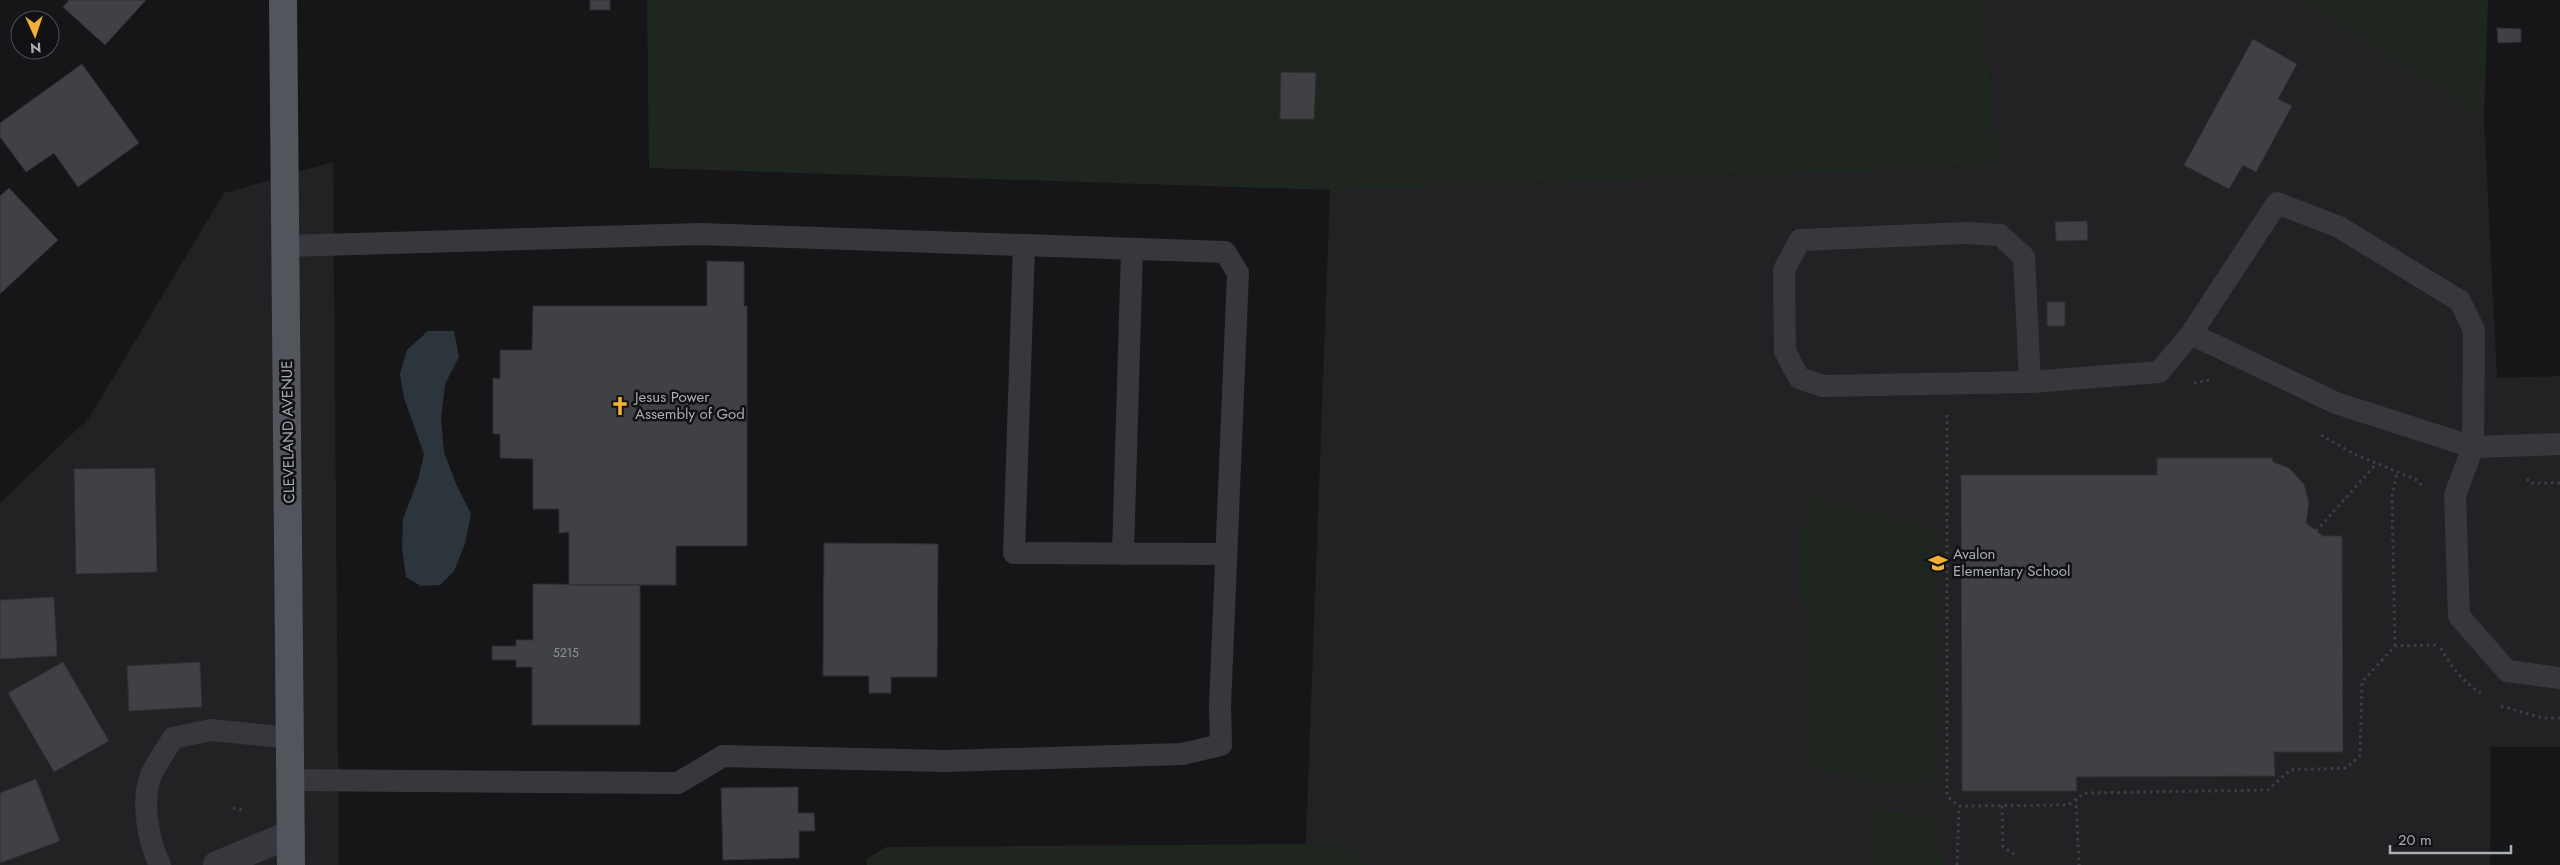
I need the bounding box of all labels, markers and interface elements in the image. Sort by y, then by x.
north arrow [10,10,60,60]
text: N [30,38,42,58]
street label: CLEVELAND AVENUE [276,360,300,504]
place label: Jesus Power Assembly of God [633,386,745,425]
church icon: Jesus Power Assembly of God [609,395,631,417]
place label: Avalon Elementary School [1953,543,2070,582]
school or university icon: Avalon Elementary School [1927,552,1949,574]
house number: 5215 [553,644,579,662]
scale bar [2390,822,2511,854]
text: 20 m [2398,829,2432,851]

